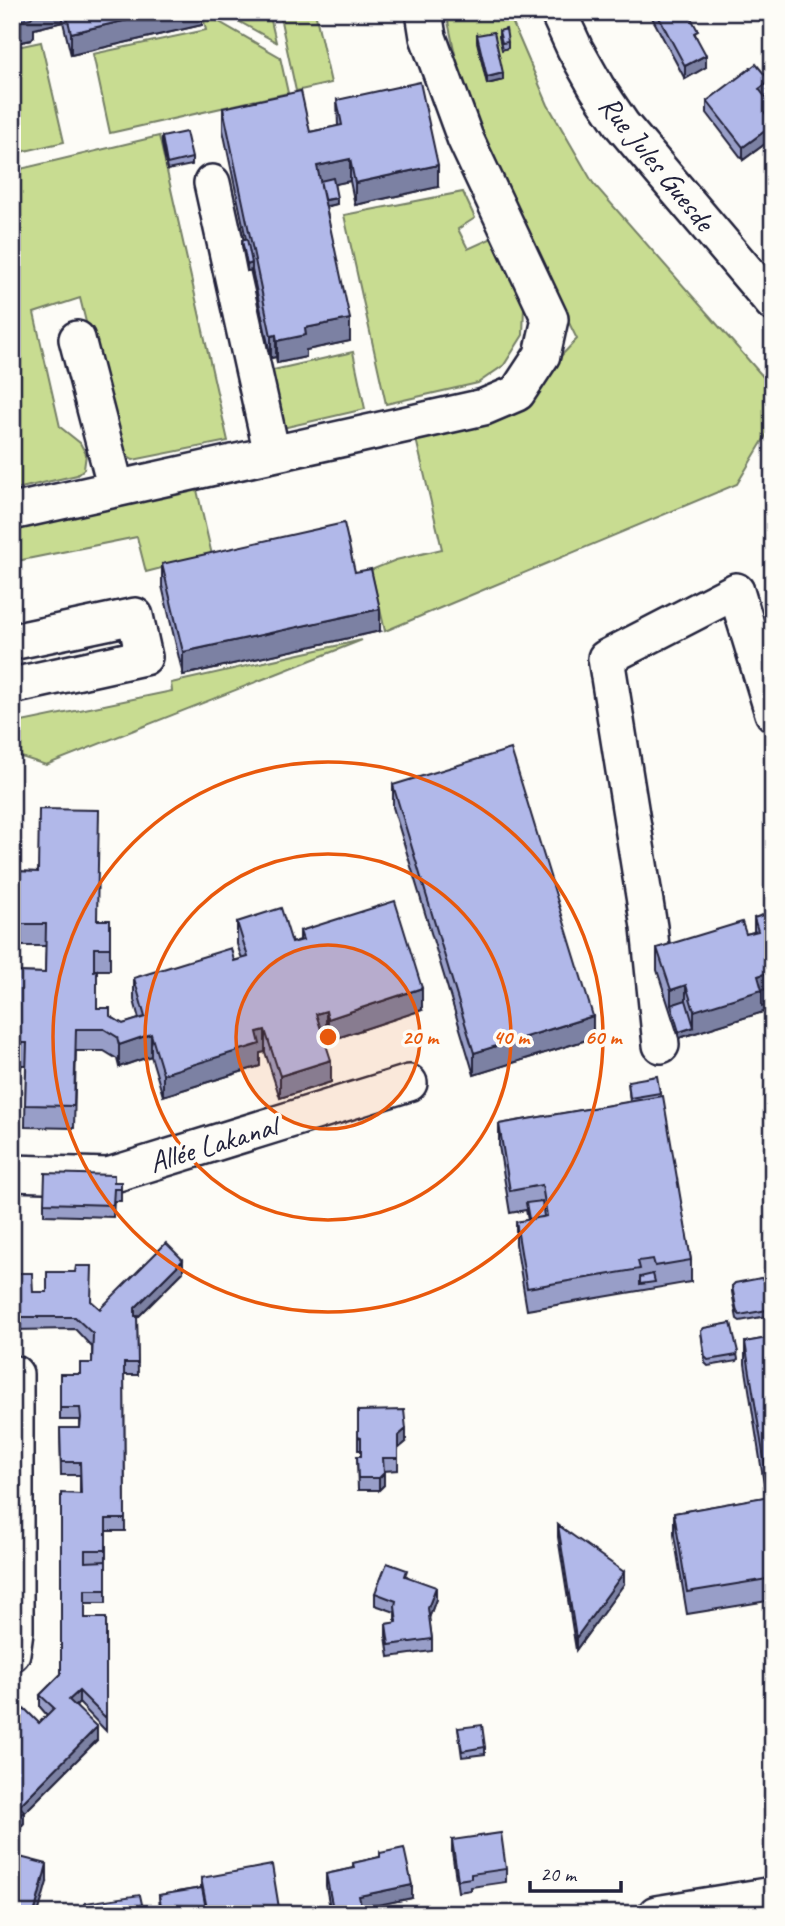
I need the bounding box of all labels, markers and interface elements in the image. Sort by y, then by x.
street label: Rue Jules Guesde [591,88,725,240]
text: 20 m [402,1024,440,1050]
text: 40 m [493,1024,531,1050]
text: 60 m [585,1024,623,1050]
centre of rings [316,1025,340,1049]
street label: Allée Lakanal [144,1105,286,1181]
scale bar [530,1849,620,1893]
text: 20 m [540,1861,578,1887]

